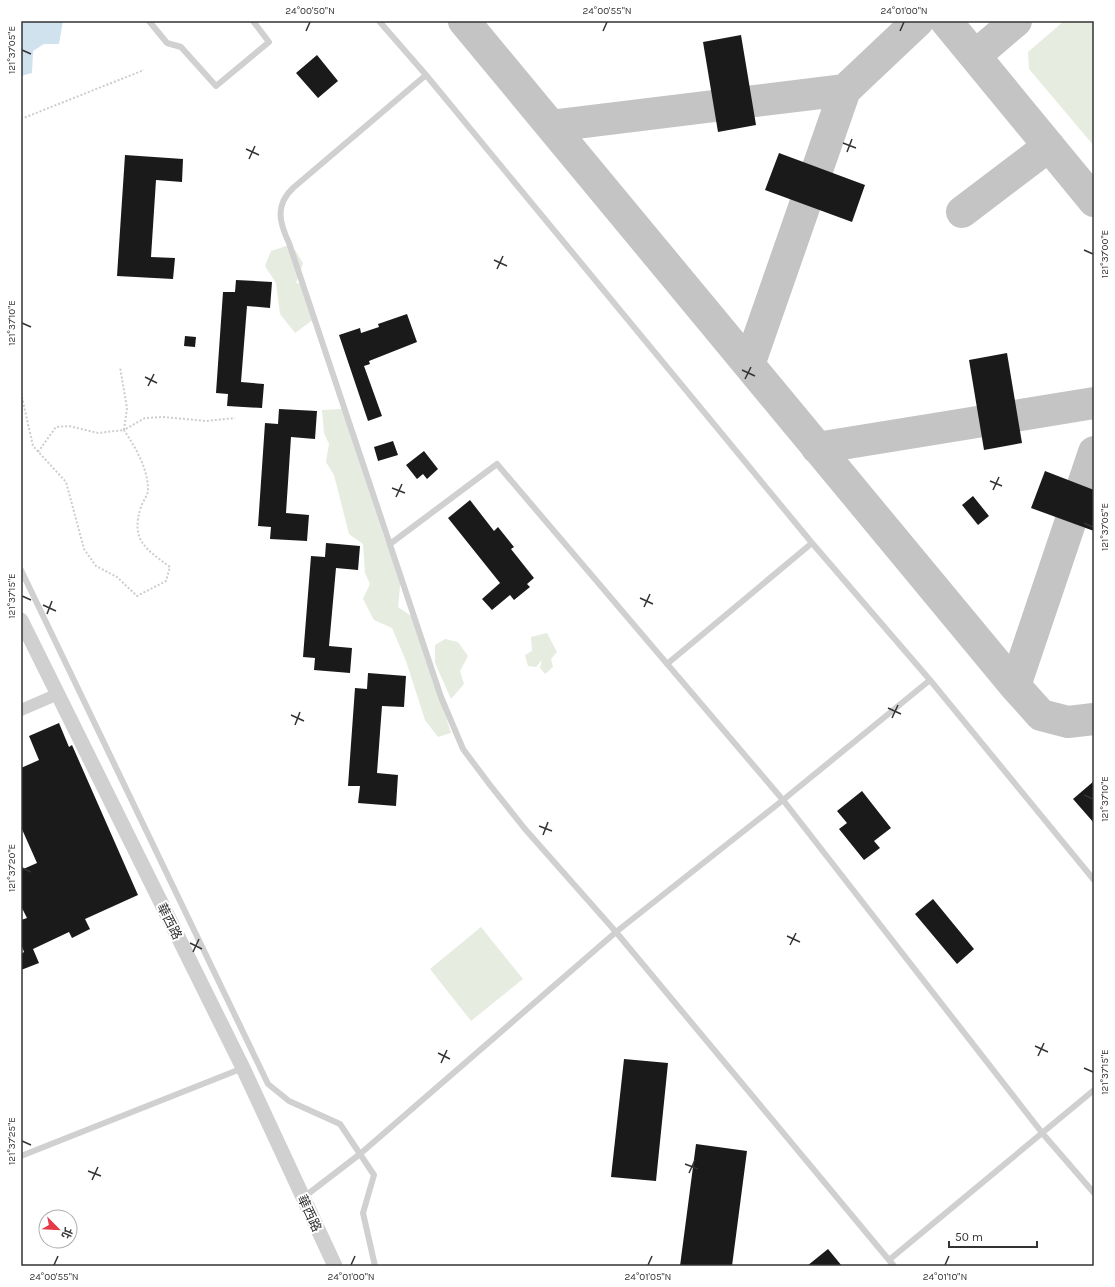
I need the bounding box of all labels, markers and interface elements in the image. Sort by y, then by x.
text: 24°00'50"N [285,5,335,17]
text: 24°00'55"N [582,5,632,17]
text: 24°01'00"N [880,5,928,17]
text: 121°37'05"E [6,26,18,74]
text: 121°37'00"E [1099,230,1111,278]
text: 121°37'10"E [6,300,18,346]
text: 121°37'05"E [1099,503,1111,551]
text: 121°37'15"E [6,573,18,619]
text: 121°37'10"E [1099,776,1111,822]
text: 121°37'20"E [6,844,18,892]
street label: 華西路 [154,900,185,942]
text: 121°37'15"E [1099,1049,1111,1095]
text: 121°37'25"E [6,1117,18,1165]
street label: 華西路 [295,1192,325,1234]
north arrow [38,1209,78,1249]
scale bar [949,1223,1037,1249]
text: 北 [59,1225,75,1241]
text: 50 m [955,1230,983,1244]
text: 24°00'55"N [29,1271,79,1283]
text: 24°01'00"N [327,1271,375,1283]
text: 24°01'05"N [625,1271,671,1283]
text: 24°01'10"N [923,1271,967,1283]

